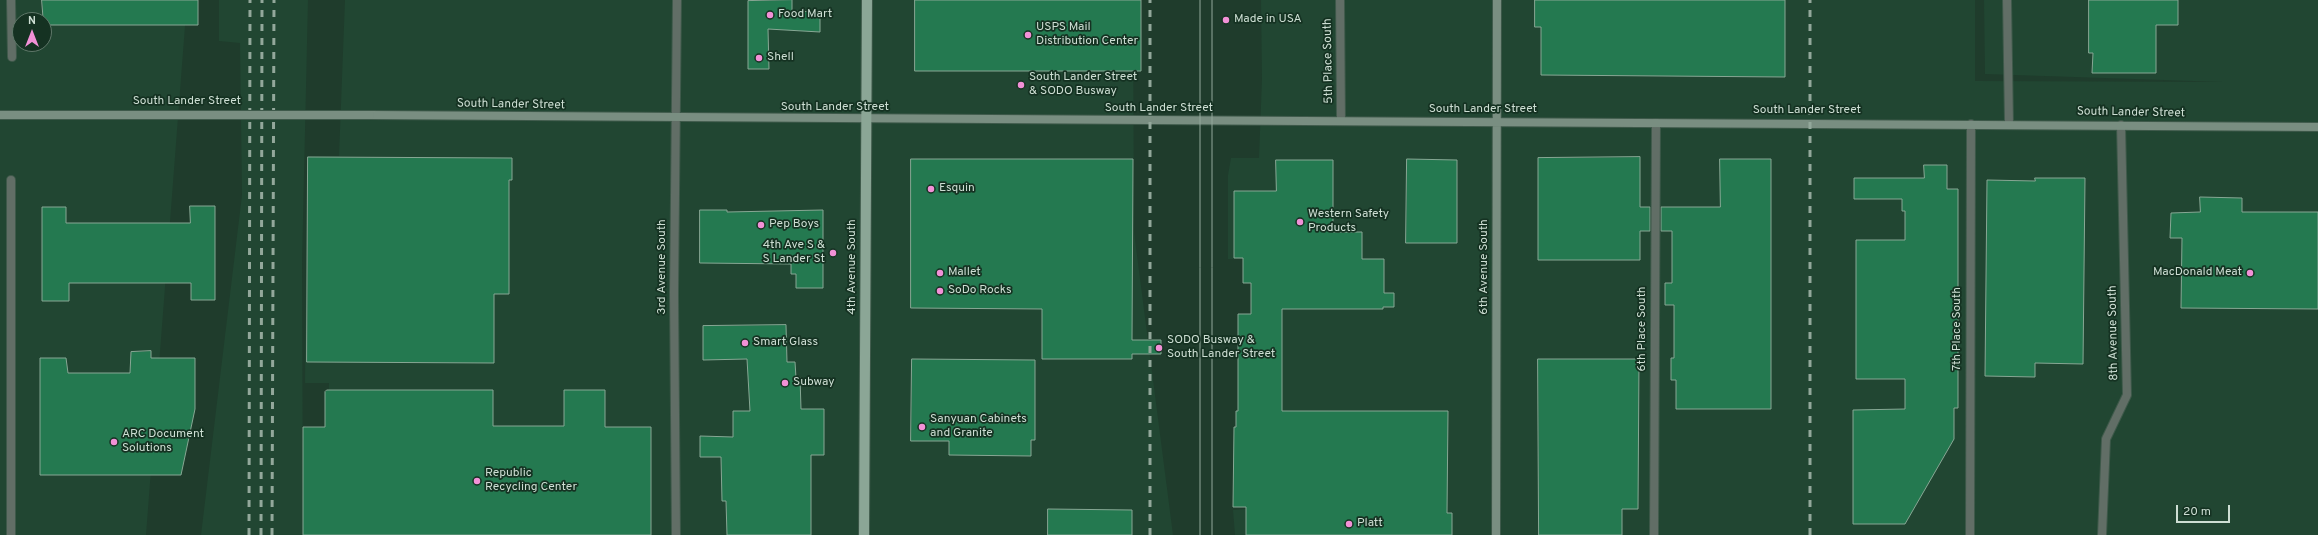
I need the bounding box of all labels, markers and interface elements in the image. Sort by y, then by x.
place label: Food Mart [778,8,832,22]
marker: Food Mart [765,10,775,20]
north arrow [12,12,52,52]
place label: Made in USA [1234,13,1302,27]
text: N [28,14,36,28]
marker: Made in USA [1221,15,1231,25]
street label: 5th Place South [1321,18,1337,104]
place label: USPS Mail Distribution Center [1036,21,1138,49]
marker: USPS Mail Distribution Center [1023,30,1033,40]
place label: Shell [767,51,794,65]
marker: Shell [754,53,764,63]
place label: South Lander Street & SODO Busway [1029,71,1137,99]
marker: South Lander Street & SODO Busway [1016,80,1026,90]
street label: South Lander Street [133,95,241,109]
street label: South Lander Street [457,97,565,113]
street label: South Lander Street [781,101,889,115]
street label: South Lander Street [1105,102,1213,116]
street label: South Lander Street [1429,103,1537,117]
street label: South Lander Street [1753,104,1861,118]
street label: South Lander Street [2077,105,2185,121]
place label: Esquin [939,182,975,196]
marker: Esquin [926,184,936,194]
place label: Western Safety Products [1308,208,1389,236]
marker: Western Safety Products [1295,217,1305,227]
place label: Pep Boys [769,218,819,232]
street label: 3rd Avenue South [656,219,670,315]
street label: 4th Avenue South [846,219,860,315]
street label: 6th Avenue South [1478,219,1492,315]
marker: Pep Boys [756,220,766,230]
place label: 4th Ave S & S Lander St [762,239,825,267]
marker: 4th Ave S & S Lander St [828,248,838,258]
place label: Mallet [948,266,981,280]
place label: MacDonald Meat [2153,266,2242,280]
marker: Mallet [935,268,945,278]
marker: MacDonald Meat [2245,268,2255,278]
place label: SoDo Rocks [948,284,1012,298]
street label: 8th Avenue South [2106,285,2122,381]
marker: SoDo Rocks [935,286,945,296]
street label: 6th Place South [1636,286,1650,372]
street label: 7th Place South [1951,287,1965,371]
place label: SODO Busway & South Lander Street [1167,334,1275,362]
place label: Smart Glass [753,336,818,350]
marker: Smart Glass [740,338,750,348]
marker: SODO Busway & South Lander Street [1154,343,1164,353]
place label: Subway [793,376,835,390]
marker: Subway [780,378,790,388]
place label: Sanyuan Cabinets and Granite [930,413,1027,441]
marker: Sanyuan Cabinets and Granite [917,422,927,432]
place label: ARC Document Solutions [122,428,204,456]
marker: ARC Document Solutions [109,437,119,447]
place label: Republic Recycling Center [485,467,577,495]
marker: Republic Recycling Center [472,476,482,486]
scale bar [2178,497,2232,523]
text: 20 m [2183,504,2211,520]
place label: Platt [1357,517,1383,531]
marker: Platt [1344,519,1354,529]

